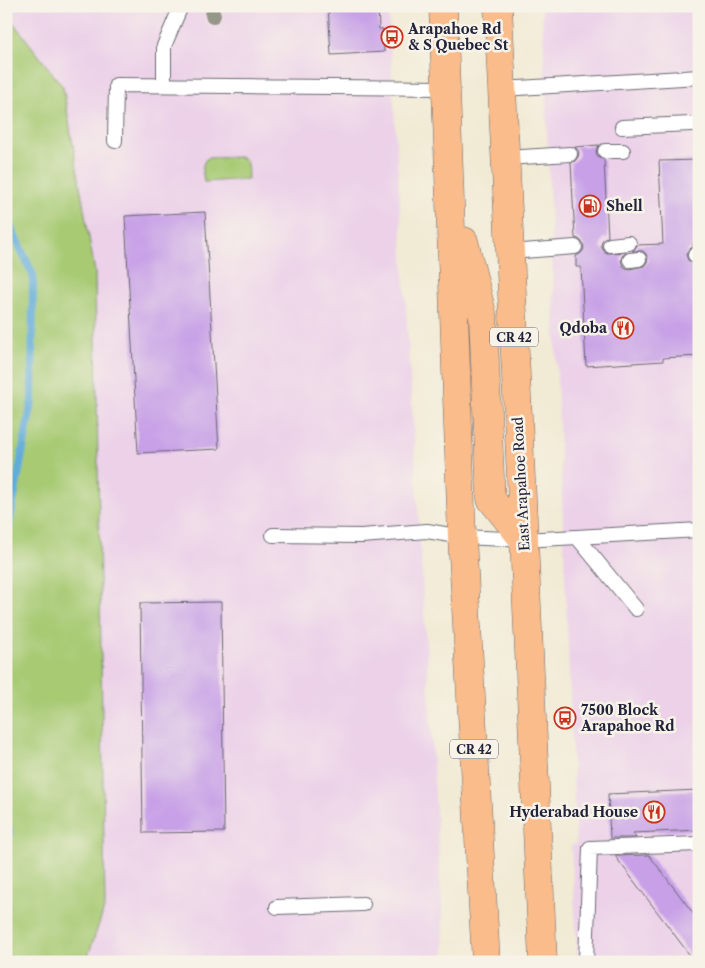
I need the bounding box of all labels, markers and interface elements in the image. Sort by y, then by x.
place label: Arapahoe Rd & S Quebec St [407,20,509,54]
bus stop icon: Arapahoe Rd & S Quebec St [380,25,404,49]
fuel station icon: Shell [578,194,602,218]
place label: Shell [606,197,643,215]
restaurant icon: Qdoba [611,316,635,340]
place label: Qdoba [560,319,608,337]
road number: CR 42 [490,328,538,347]
street label: East Arapahoe Road [508,416,534,552]
place label: 7500 Block Arapahoe Rd [580,701,675,735]
bus stop icon: 7500 Block Arapahoe Rd [553,706,577,730]
road number: CR 42 [450,740,498,759]
restaurant icon: Hyderabad House [642,800,666,824]
place label: Hyderabad House [509,803,638,821]

